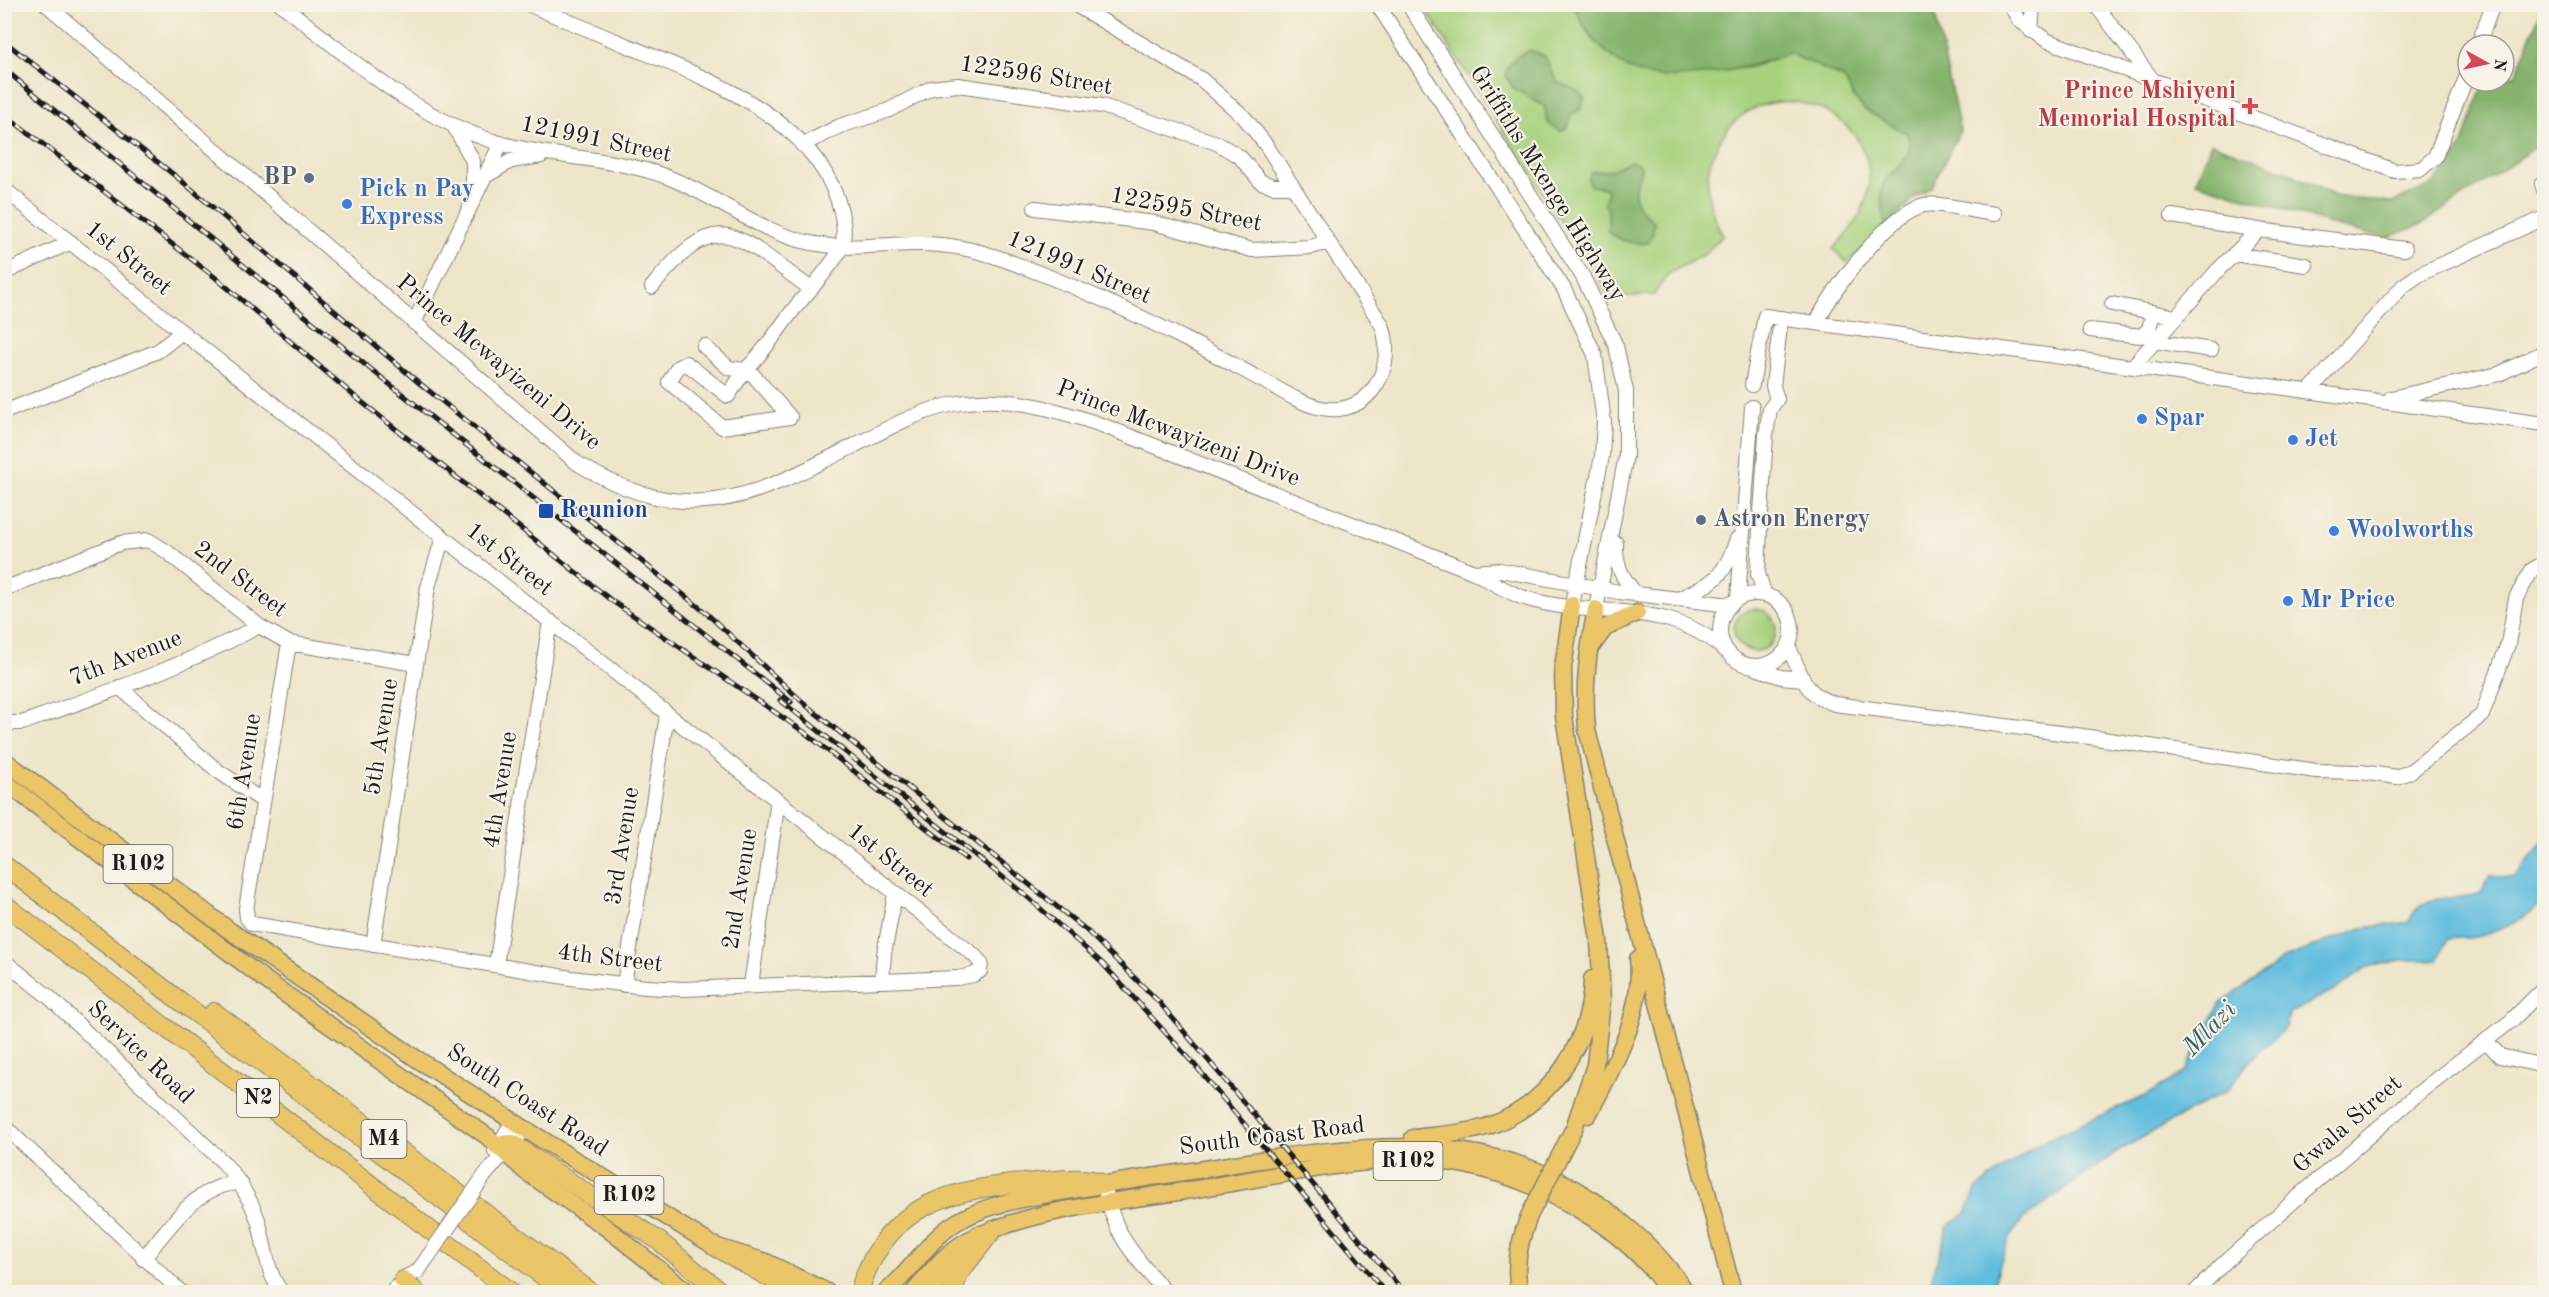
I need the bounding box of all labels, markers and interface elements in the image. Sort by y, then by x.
north arrow [2456,33,2516,93]
street label: 122596 Street [958,52,1114,100]
text: N [2490,58,2508,73]
street label: Griffiths Mxenge Highway [1464,62,1630,306]
place label: Prince Mshiyeni Memorial Hospital [2038,80,2236,132]
marker: Prince Mshiyeni Memorial Hospital [2241,97,2259,115]
street label: 121991 Street [518,112,674,168]
place label: BP [263,166,297,190]
marker: BP [302,171,316,185]
place label: Pick n Pay Express [359,178,474,230]
street label: 122595 Street [1108,184,1264,236]
marker: Pick n Pay Express [340,197,354,211]
street label: 1st Street [80,217,176,301]
street label: 121991 Street [1004,227,1154,309]
street label: Prince Mcwayizeni Drive [391,271,605,455]
street label: Prince Mcwayizeni Drive [1053,377,1303,491]
place label: Spar [2154,407,2205,431]
marker: Spar [2135,412,2149,426]
place label: Jet [2305,428,2338,452]
marker: Jet [2286,433,2300,447]
place label: Reunion [560,499,648,523]
marker: Reunion [537,502,555,520]
place label: Astron Energy [1713,508,1870,532]
marker: Astron Energy [1694,513,1708,527]
street label: 1st Street [461,519,557,601]
place label: Woolworths [2346,519,2473,543]
marker: Woolworths [2327,524,2341,538]
street label: 2nd Street [189,537,291,623]
place label: Mr Price [2300,589,2395,613]
marker: Mr Price [2281,594,2295,608]
street label: 7th Avenue [66,627,186,691]
street label: 5th Avenue [361,677,403,797]
street label: 6th Avenue [224,712,266,832]
street label: 4th Avenue [480,730,522,850]
street label: 3rd Avenue [602,785,644,907]
street label: 1st Street [842,819,938,903]
street label: 2nd Avenue [720,827,762,951]
road number: R102 [104,845,172,883]
street label: 4th Street [556,941,664,977]
water label: Mlazi [2177,996,2242,1062]
street label: Service Road [83,997,197,1109]
street label: South Coast Road [442,1040,612,1162]
street label: Gwala Street [2289,1071,2407,1179]
road number: N2 [237,1079,279,1117]
street label: South Coast Road [1178,1114,1366,1160]
road number: M4 [362,1120,406,1158]
road number: R102 [1374,1142,1442,1180]
road number: R102 [594,1176,664,1214]

